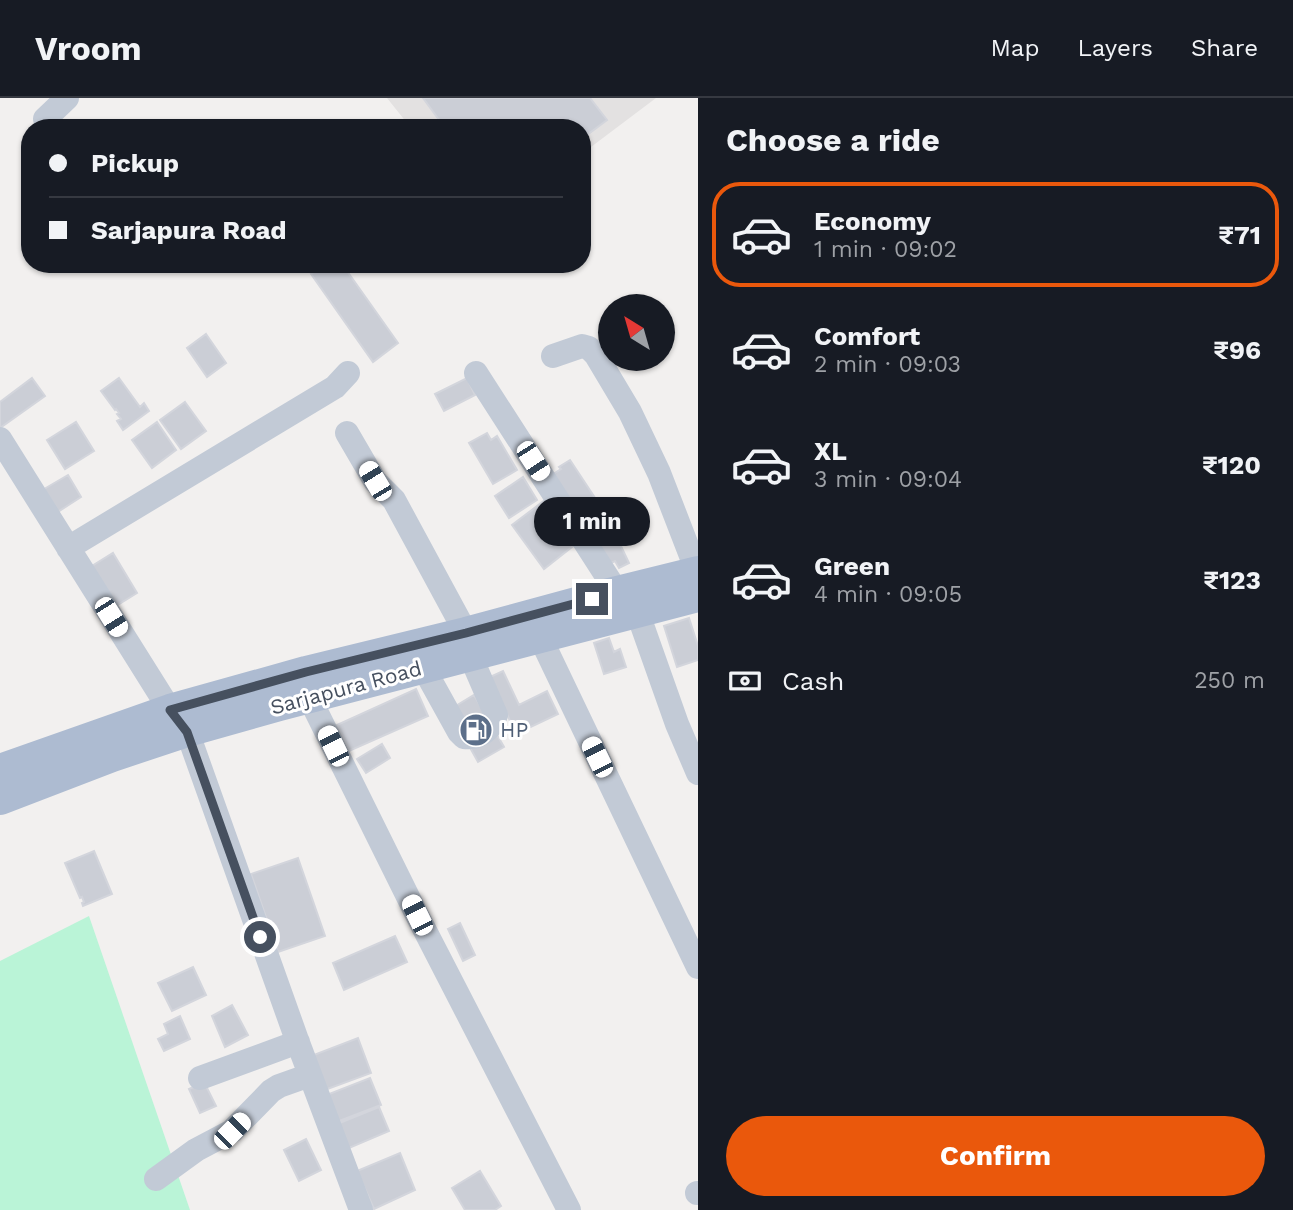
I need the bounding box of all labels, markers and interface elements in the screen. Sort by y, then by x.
text: Vroom [35,29,142,68]
text: Map [991,34,1039,62]
text: Layers [1077,34,1153,62]
text: Share [1191,34,1258,62]
text: Choose a ride [726,121,940,159]
text: Pickup [91,148,179,178]
icon: car [730,203,793,266]
text: Economy [814,206,931,236]
text: Sarjapura Road [91,215,287,245]
text: ₹71 [1218,220,1261,250]
text: 1 min · 09:02 [814,236,957,263]
north arrow [598,294,676,371]
map controls [598,294,675,371]
icon: car [730,318,793,381]
text: Comfort [814,321,920,351]
text: ₹96 [1213,335,1261,365]
text: 2 min · 09:03 [814,351,961,378]
icon: car [730,433,793,496]
text: XL [814,436,847,466]
car [513,438,554,484]
text: ₹120 [1202,450,1261,480]
car [356,458,395,504]
text: 3 min · 09:04 [814,466,962,493]
callout: 1 min [534,498,650,546]
text: 1 min [562,508,622,535]
icon: car [730,548,793,611]
text: Green [814,551,890,581]
text: ₹123 [1203,565,1261,595]
text: 4 min · 09:05 [814,581,962,608]
route end [576,583,608,615]
car [91,594,132,640]
street label: Sarjapura Road [268,655,424,720]
icon: cash [726,662,764,700]
text: Cash [782,666,844,696]
text: 250 m [1194,667,1265,694]
fuel station icon: HP [457,711,495,749]
place label: HP [500,717,528,742]
car [315,723,352,769]
car [579,734,616,780]
car [399,892,436,938]
route start [244,921,276,953]
car [210,1109,255,1153]
button: Confirm [726,1116,1265,1196]

